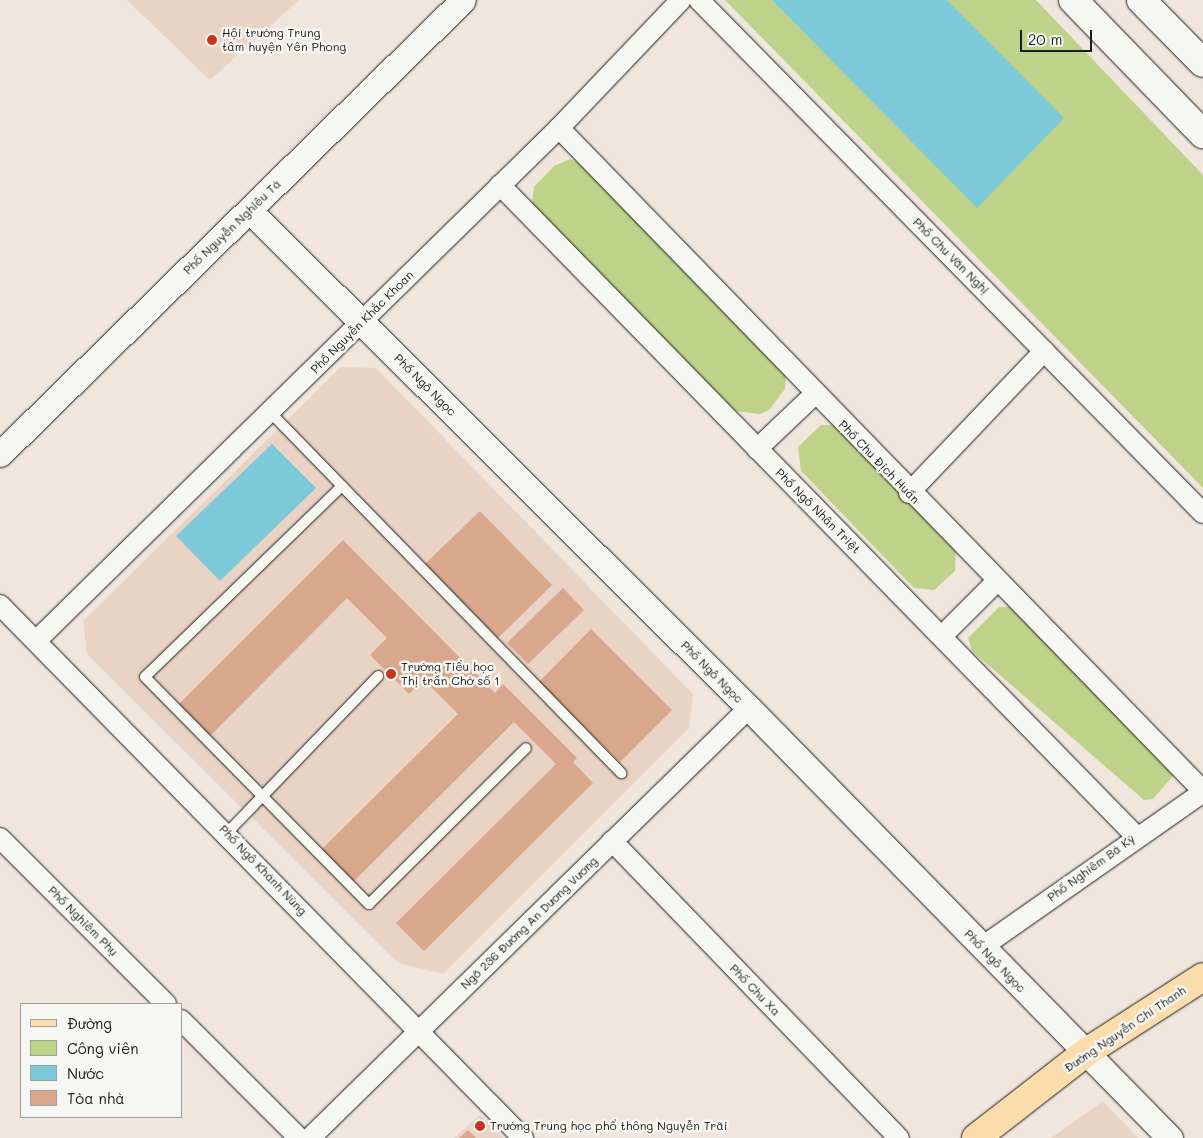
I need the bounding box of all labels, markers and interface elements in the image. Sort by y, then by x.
scale bar [1023,20,1096,52]
place label: Hội trường Trung tâm huyện Yên Phong [222,26,346,54]
text: 20 m [1028,29,1062,49]
marker: Hội trường Trung tâm huyện Yên Phong [206,34,218,46]
street label: Phố Nguyễn Nghiêu Tá [180,177,284,277]
street label: Phố Chu Văn Nghị [910,215,992,297]
street label: Phố Nguyễn Khắc Khoan [308,268,416,376]
street label: Phố Ngô Ngọc [391,351,459,419]
street label: Phố Chu Địch Huấn [836,417,922,507]
street label: Phố Ngô Nhân Triệt [772,465,864,557]
street label: Phố Ngô Ngọc [678,638,746,706]
place label: Trường Tiểu học Thị trấn Chờ số 1 [401,660,500,688]
marker: Trường Tiểu học Thị trấn Chờ số 1 [385,668,397,680]
street label: Phố Ngô Khánh Nùng [216,822,310,918]
street label: Phố Nghiêm Bá Ký [1045,831,1137,905]
street label: Ngõ 236 Đường An Dương Vương [458,854,600,992]
street label: Phố Nghiêm Phụ [45,883,121,959]
street label: Phố Ngô Ngọc [961,927,1029,995]
street label: Phố Chu Xa [727,961,783,1019]
street label: Đường Nguyễn Chí Thanh [1061,983,1189,1075]
legend [20,1003,182,1118]
text: Đường [67,1013,112,1033]
text: Công viên [67,1038,139,1058]
text: Nước [67,1063,104,1083]
text: Tòa nhà [67,1088,125,1108]
place label: Trường Trung học phổ thông Nguyễn Trãi [490,1119,727,1133]
marker: Trường Trung học phổ thông Nguyễn Trãi [474,1120,486,1132]

